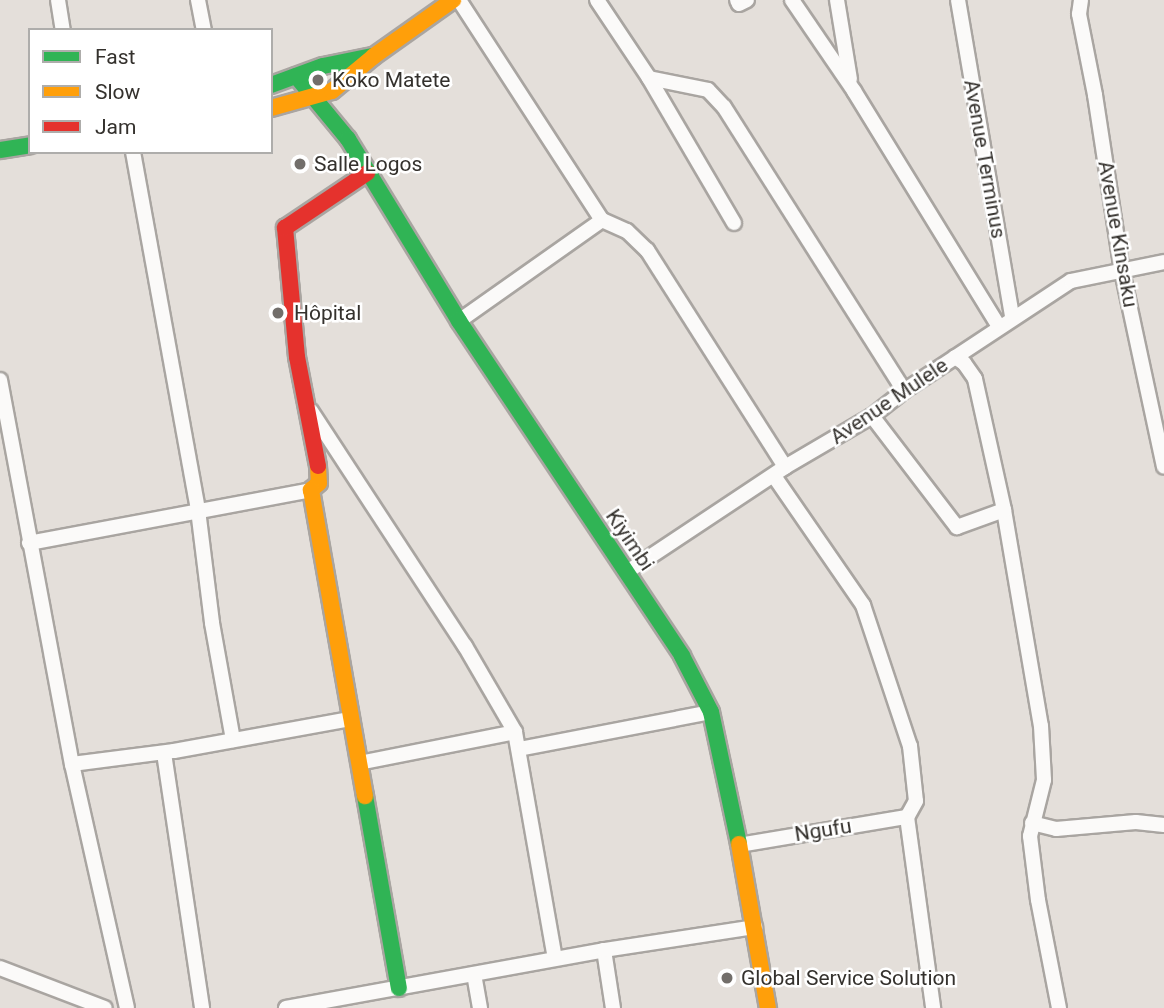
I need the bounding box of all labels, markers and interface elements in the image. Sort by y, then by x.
legend [28,28,273,154]
text: Fast [95,45,135,69]
place label: Koko Matete [332,67,450,93]
marker: Koko Matete [310,72,326,88]
street label: Avenue Terminus [959,77,1011,241]
text: Slow [95,80,140,104]
text: Jam [95,115,136,139]
place label: Salle Logos [314,151,422,177]
marker: Salle Logos [292,156,308,172]
street label: Avenue Kinsaku [1093,159,1143,309]
place label: Hôpital [294,300,361,326]
marker: Hôpital [268,303,288,323]
street label: Avenue Mulele [825,352,953,450]
street label: Kiyimbi [600,505,660,575]
street label: Ngufu [793,813,853,847]
place label: Global Service Solution [741,965,956,991]
marker: Global Service Solution [719,970,735,986]

